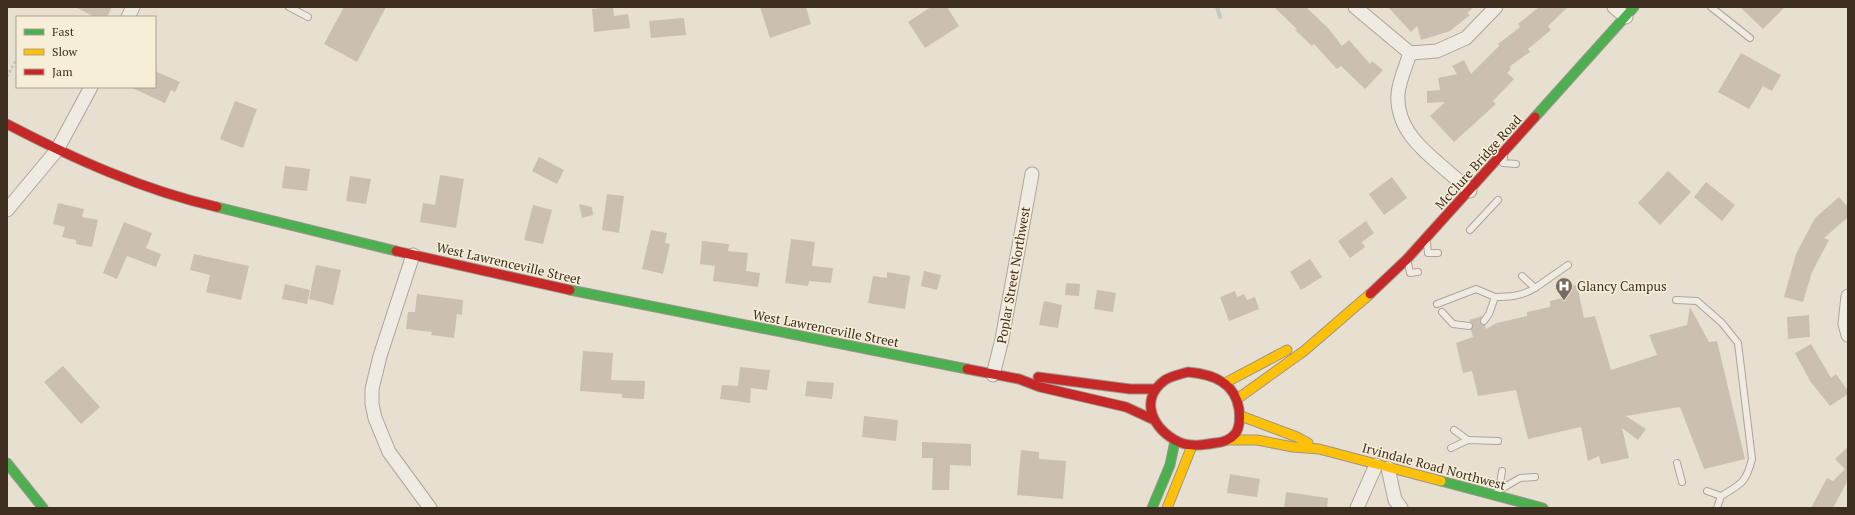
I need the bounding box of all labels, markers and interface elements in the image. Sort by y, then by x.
legend [16,16,156,88]
text: Fast [52,24,75,39]
text: Slow [52,44,78,59]
text: Jam [52,64,73,79]
street label: McClure Bridge Road [1431,111,1525,213]
street label: Poplar Street Northwest [992,205,1034,345]
street label: West Lawrenceville Street [435,238,584,289]
hospital icon: Glancy Campus [1554,276,1574,301]
place label: Glancy Campus [1577,277,1667,295]
street label: West Lawrenceville Street [751,305,901,351]
street label: Irvindale Road Northwest [1360,438,1508,494]

